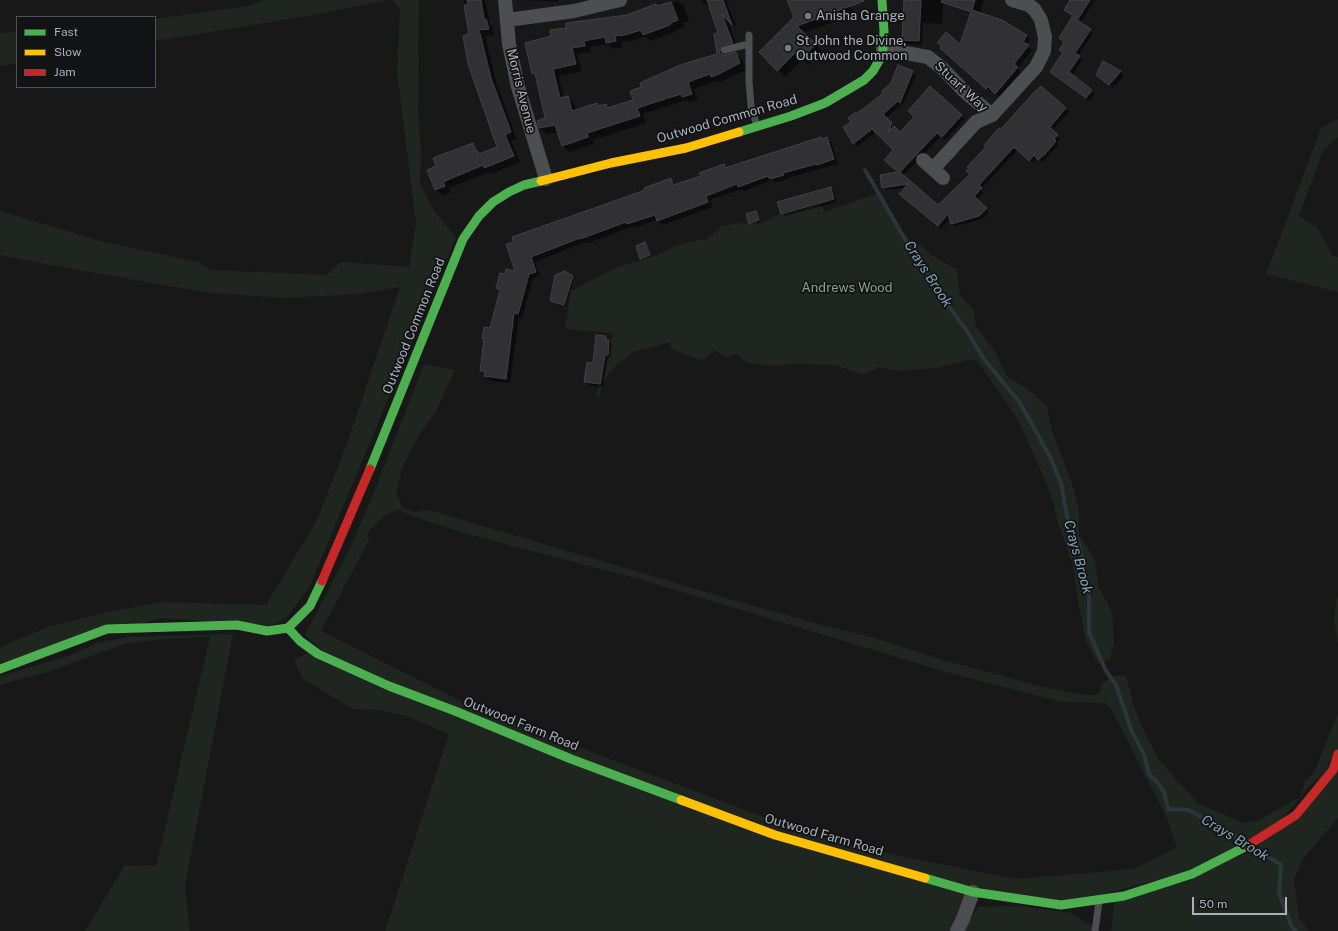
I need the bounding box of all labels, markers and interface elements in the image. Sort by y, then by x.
place label: Anisha Grange [816,8,905,24]
marker: Anisha Grange [803,11,813,21]
legend [16,16,156,88]
text: Fast [54,25,78,39]
place label: St John the Divine, Outwood Common [796,33,907,64]
marker: St John the Divine, Outwood Common [783,43,793,53]
text: Slow [54,45,81,59]
street label: Morris Avenue [503,47,539,135]
street label: Stuart Way [931,58,991,116]
text: Jam [54,65,76,79]
street label: Outwood Common Road [655,91,799,147]
water label: Crays Brook [900,238,956,310]
street label: Outwood Common Road [380,256,448,396]
park label: Andrews Wood [802,280,892,296]
water label: Crays Brook [1060,518,1096,596]
street label: Outwood Farm Road [461,694,581,754]
street label: Outwood Farm Road [763,811,885,859]
water label: Crays Brook [1198,811,1272,865]
scale bar [1194,889,1289,915]
text: 50 m [1199,897,1227,911]

